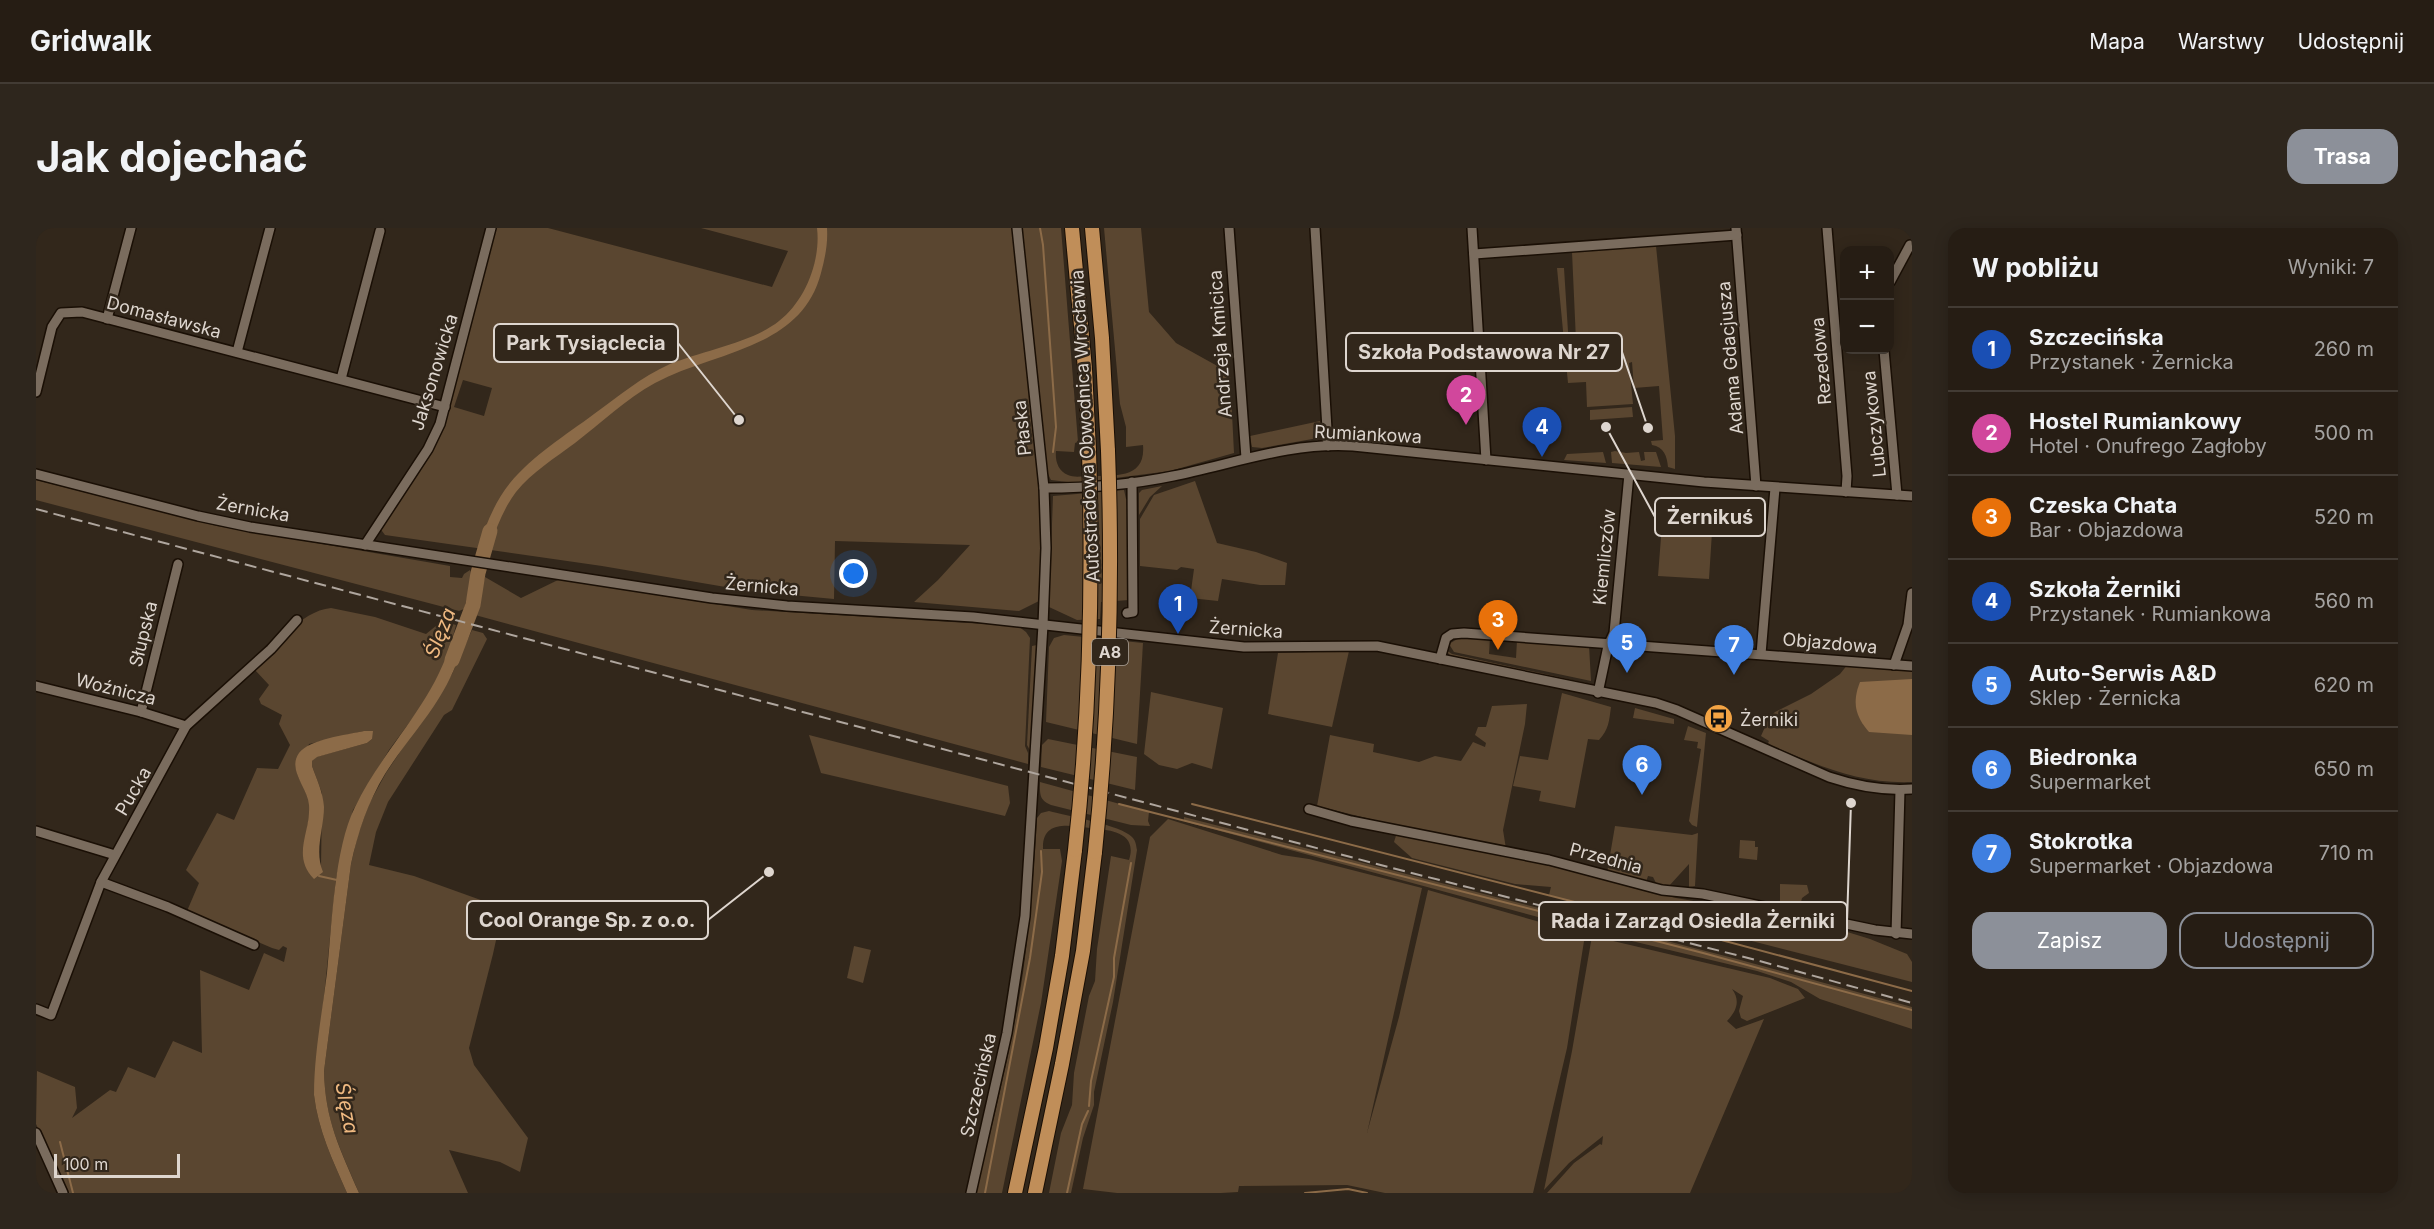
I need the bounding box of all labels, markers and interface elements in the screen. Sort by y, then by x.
text: Gridwalk [30,24,152,58]
text: Mapa [2089,29,2145,54]
text: Warstwy [2178,29,2264,54]
text: Udostępnij [2297,29,2404,54]
button: Trasa [2287,129,2398,184]
text: Jak dojechać [36,131,308,182]
map controls [1840,246,1894,354]
button: + [1840,246,1894,300]
text: W pobliżu [1972,252,2099,283]
text: Wyniki: 7 [2288,255,2374,279]
street label: Autostradowa Obwodnica Wrocławia [1066,269,1104,583]
street label: Andrzeja Kmicica [1204,269,1236,419]
street label: Adama Gdacjusza [1713,280,1747,436]
street label: Domasławska [104,292,224,342]
button: − [1840,300,1894,354]
street label: Jaksonowicka [406,311,462,433]
street label: Rezedowa [1807,316,1835,406]
callout: Park Tysiąclecia [494,324,678,362]
text: Szczecińska [2029,324,2164,350]
text: Park Tysiąclecia [506,331,666,355]
callout: Szkoła Podstawowa Nr 27 [1346,333,1622,371]
text: 1 [1987,337,1996,361]
text: 260 m [2314,337,2374,361]
text: Szkoła Podstawowa Nr 27 [1358,340,1610,364]
text: Przystanek · Żernicka [2029,350,2234,374]
street label: Lubczykowa [1858,370,1890,478]
pin: 2 [1446,376,1486,425]
street label: Płaska [1009,399,1035,457]
pin: 4 [1522,408,1562,457]
text: Hostel Rumiankowy [2029,408,2241,434]
street label: Rumiankowa [1314,421,1422,447]
text: 2 [1985,421,1998,445]
text: 500 m [2313,421,2374,445]
text: Hotel · Onufrego Zagłoby [2029,434,2267,458]
street label: Żernicka [215,491,292,526]
text: Czeska Chata [2029,492,2177,518]
callout: Żernikuś [1655,498,1765,536]
text: Żernikuś [1667,505,1753,529]
text: 3 [1985,505,1998,529]
text: 520 m [2314,505,2374,529]
street label: Kiemliczów [1589,508,1620,606]
text: Bar · Objazdowa [2029,518,2184,542]
your location [839,559,868,588]
street label: Żernicka [724,571,800,600]
text: Szkoła Żerniki [2029,576,2181,602]
pin: 1 [1158,584,1198,634]
text: 4 [1985,589,1998,613]
text: 560 m [2314,589,2374,613]
street label: Słupska [125,599,161,669]
pin: 3 [1478,600,1518,650]
text: Przystanek · Rumiankowa [2029,602,2271,626]
water label: Ślęza [419,604,461,662]
street label: Żernicka [1208,615,1284,642]
pin: 5 [1608,624,1646,673]
pin: 7 [1714,626,1754,675]
street label: Objazdowa [1782,628,1878,658]
road number: A8 [1092,639,1128,665]
text: Auto-Serwis A&D [2029,660,2217,686]
street label: Woźnicza [74,669,158,709]
text: 5 [1985,673,1998,697]
text: 620 m [2314,673,2374,697]
text: Sklep · Żernicka [2029,686,2181,710]
bus stop icon: Żerniki [1703,703,1735,735]
place label: Żerniki [1740,708,1798,730]
text: Biedronka [2029,744,2138,770]
pin: 6 [1622,746,1662,795]
text: 6 [1985,757,1998,781]
text: 650 m [2314,757,2374,781]
street label: Pucka [111,763,155,819]
text: Supermarket [2029,770,2151,794]
text: Stokrotka [2029,828,2133,854]
street label: Przednia [1567,838,1645,878]
text: 7 [1986,841,1997,865]
text: 710 m [2319,841,2374,865]
text: Supermarket · Objazdowa [2029,854,2274,878]
callout: Cool Orange Sp. z o.o. [467,901,708,939]
callout: Rada i Zarząd Osiedla Żerniki [1539,902,1847,940]
text: Cool Orange Sp. z o.o. [479,908,695,932]
text: Rada i Zarząd Osiedla Żerniki [1551,909,1835,933]
button: Zapisz [1972,912,2167,969]
button: Udostępnij [2179,912,2374,969]
street label: Szczecińska [956,1031,1000,1139]
water label: Ślęza [330,1080,364,1136]
scale bar [54,1151,180,1178]
text: 100 m [63,1154,108,1174]

